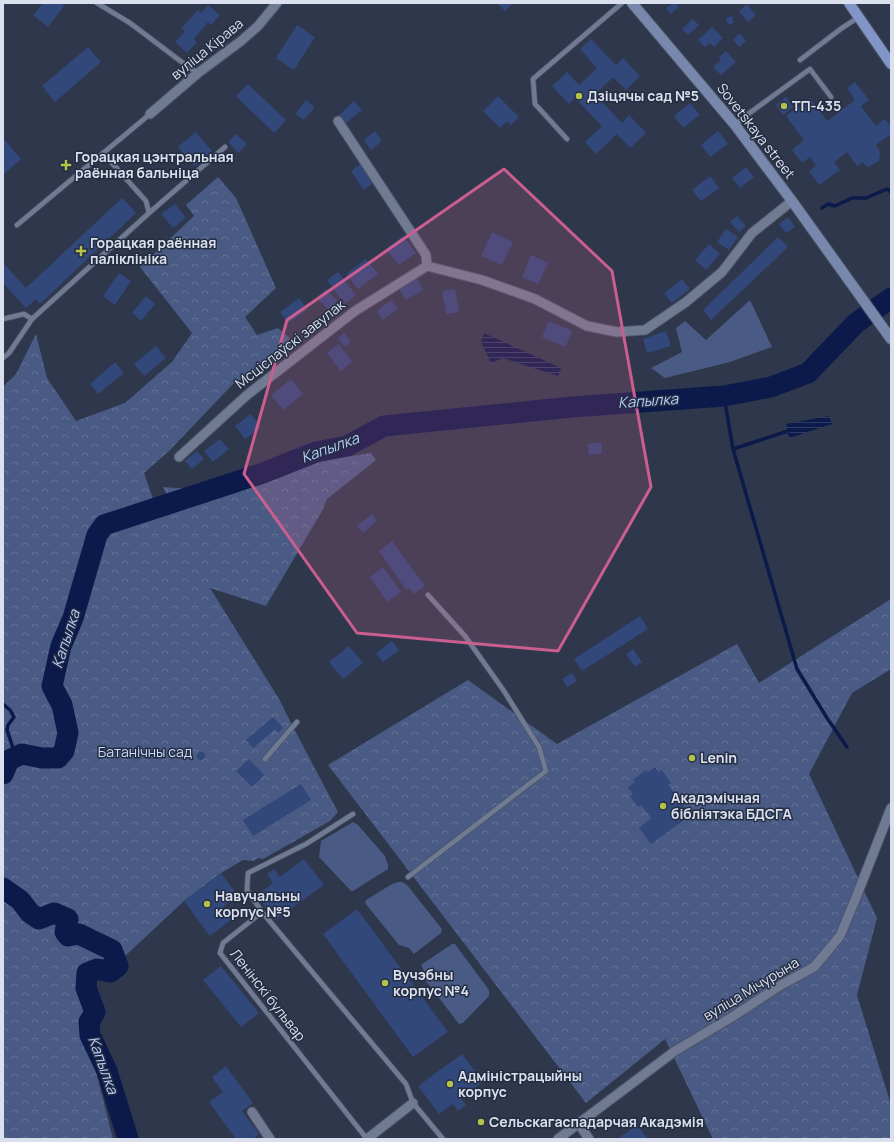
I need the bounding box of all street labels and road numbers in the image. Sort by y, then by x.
street label: вуліца Кірава [166,14,247,84]
street label: Sovetskaya street [713,79,800,183]
street label: Мсціслаўскі завулак [231,294,349,392]
street label: Ленінскі бульвар [226,945,310,1045]
street label: вуліца Мічурына [699,952,802,1025]

